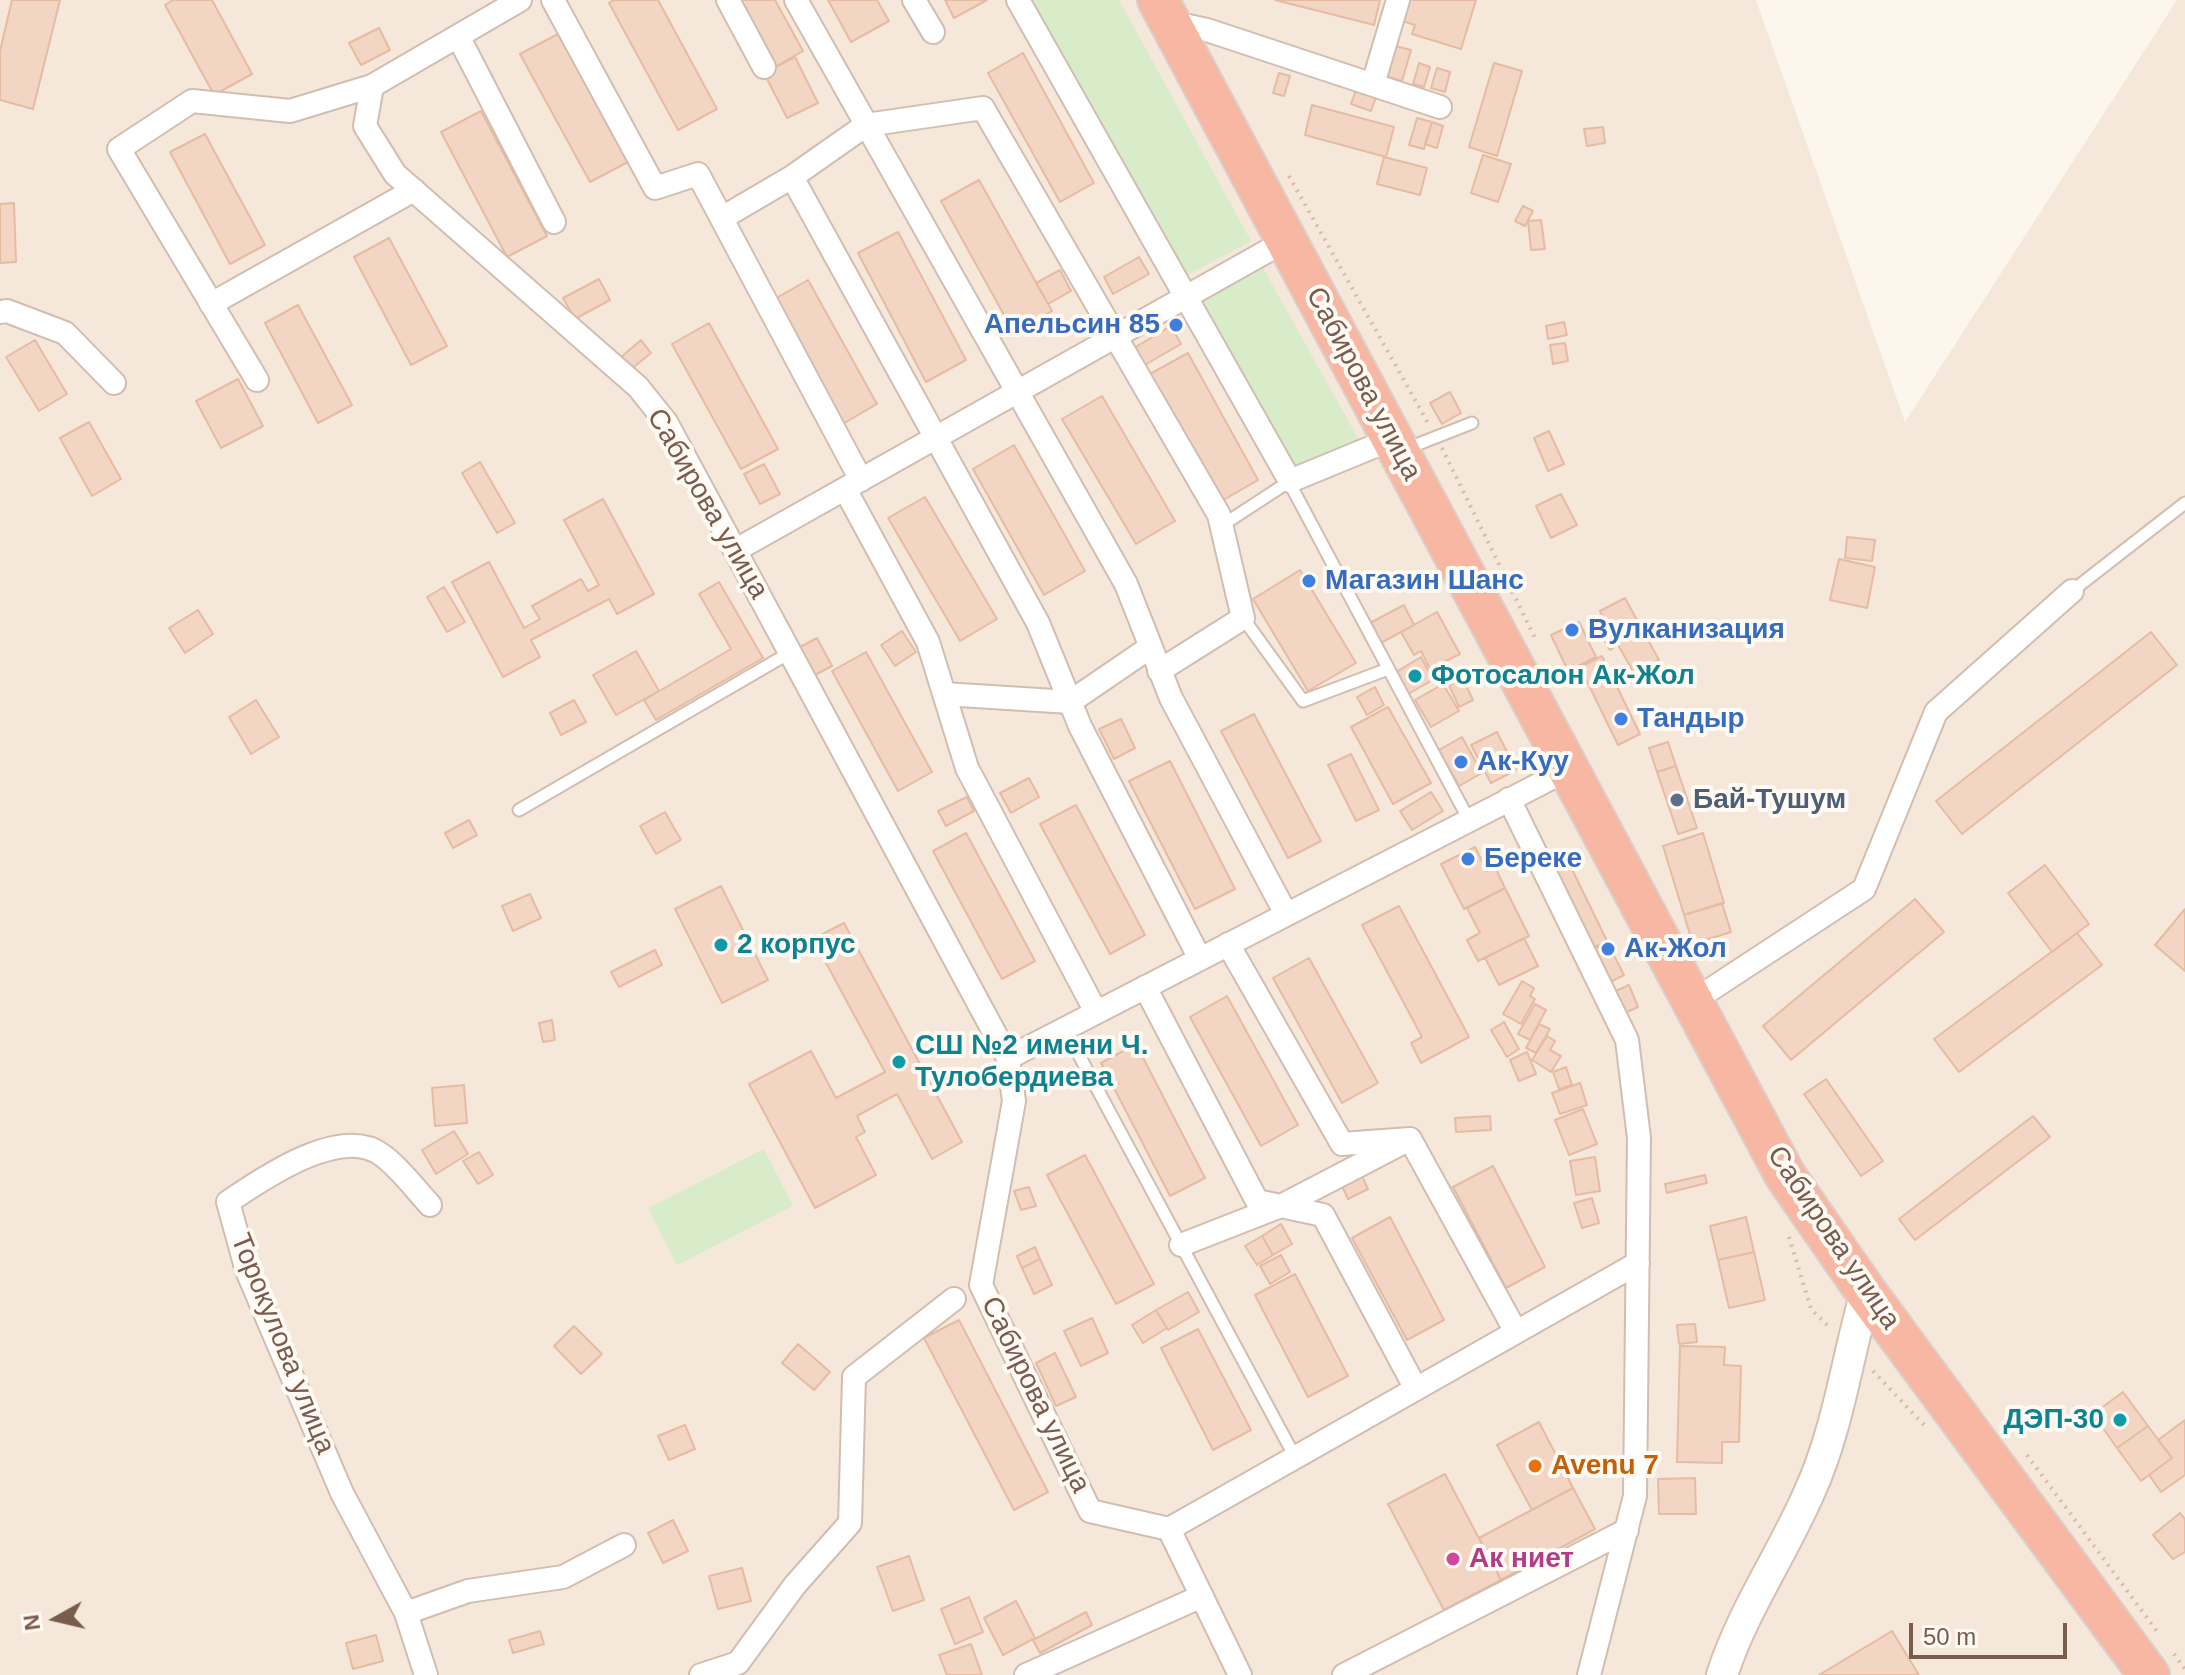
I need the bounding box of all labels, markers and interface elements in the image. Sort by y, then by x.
street label: Сабирова улица [1298,282,1428,486]
place label: Апельсин 85 [984,308,1160,342]
marker: Апельсин 85 [1167,316,1185,334]
street label: Сабирова улица [639,403,775,605]
place label: Магазин Шанс [1325,564,1524,598]
marker: Магазин Шанс [1300,572,1318,590]
place label: Вулканизация [1588,613,1785,647]
marker: Вулканизация [1563,621,1581,639]
place label: Фотосалон Ак-Жол [1431,659,1695,693]
marker: Фотосалон Ак-Жол [1406,667,1424,685]
place label: Тандыр [1637,702,1745,736]
marker: Тандыр [1612,710,1630,728]
place label: Ак-Куу [1477,745,1569,779]
marker: Ак-Куу [1452,753,1470,771]
place label: Бай-Тушум [1693,783,1846,817]
marker: Бай-Тушум [1668,791,1686,809]
place label: Береке [1484,842,1582,876]
marker: Береке [1459,850,1477,868]
place label: 2 корпус [737,928,856,962]
place label: Ак-Жол [1624,932,1727,966]
marker: 2 корпус [712,936,730,954]
marker: Ак-Жол [1599,940,1617,958]
place label: СШ №2 имени Ч. Тулобердиева [915,1029,1149,1095]
marker: СШ №2 имени Ч. Тулобердиева [890,1053,908,1071]
street label: Сабирова улица [1759,1140,1907,1336]
street label: Торокулова улица [222,1229,342,1459]
street label: Сабирова улица [973,1292,1097,1498]
place label: ДЭП-30 [2004,1403,2104,1437]
marker: ДЭП-30 [2111,1411,2129,1429]
place label: Avenu 7 [1551,1449,1659,1483]
marker: Avenu 7 [1526,1457,1544,1475]
place label: Ак ниет [1469,1542,1574,1576]
marker: Ак ниет [1444,1550,1462,1568]
north arrow [16,1579,96,1659]
scale bar [1913,1607,2071,1657]
text: N [18,1613,45,1632]
text: 50 m [1923,1623,1976,1650]

